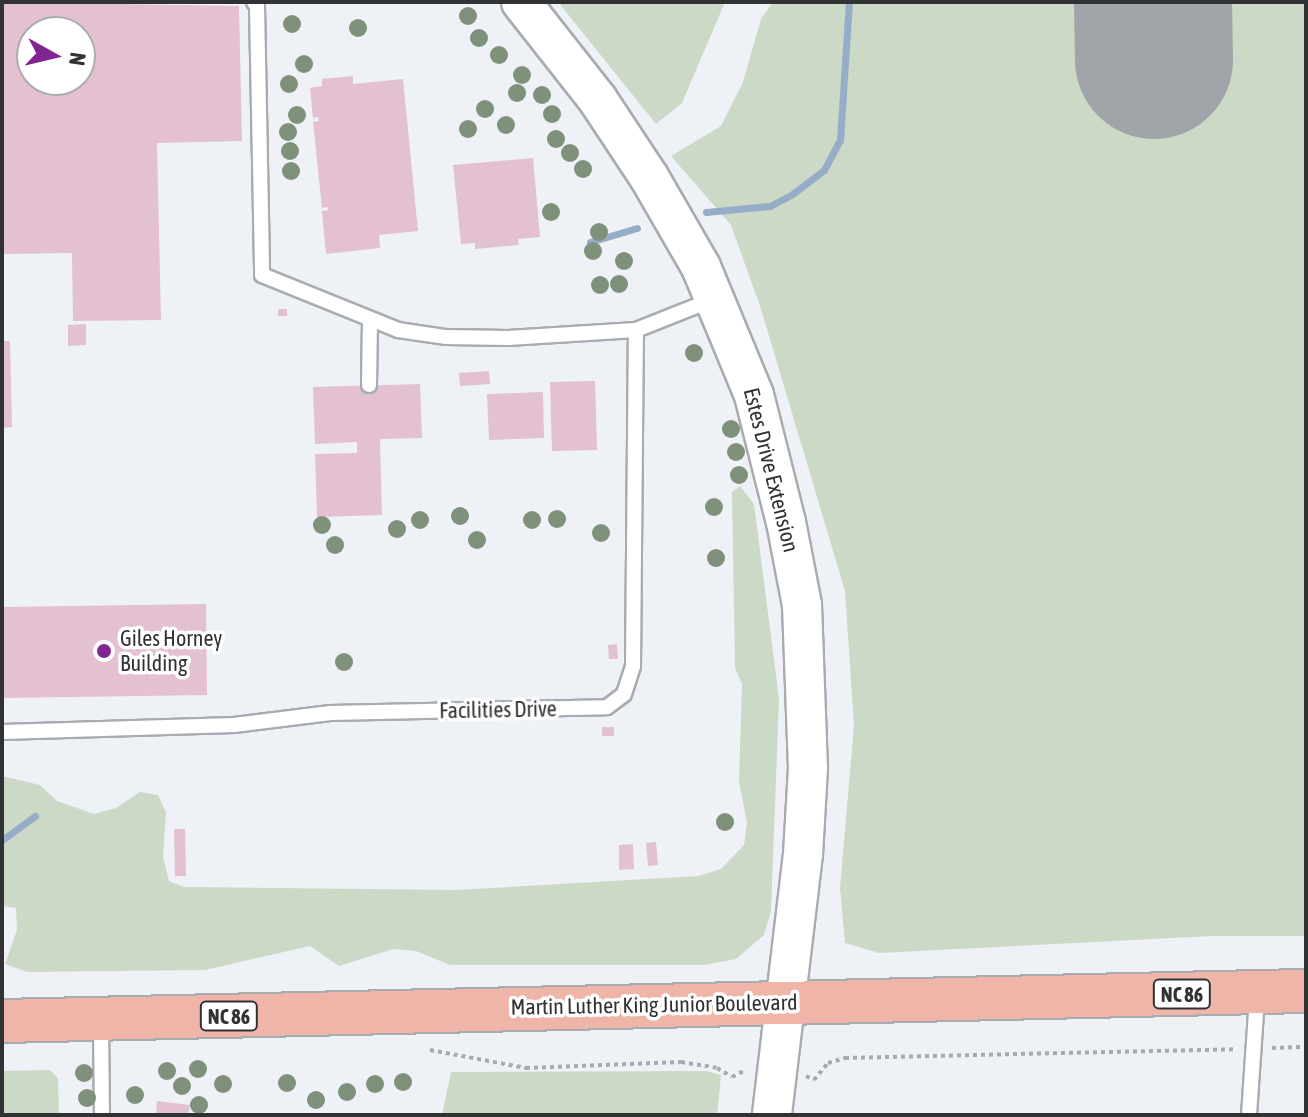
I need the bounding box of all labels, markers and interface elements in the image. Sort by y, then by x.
north arrow [16,16,96,96]
text: N [64,51,92,67]
street label: Estes Drive Extension [738,385,804,555]
place label: Giles Horney Building [120,625,222,676]
marker: Giles Horney Building [95,642,113,660]
street label: Facilities Drive [439,696,557,724]
road number: NC 86 [1152,978,1212,1010]
street label: Martin Luther King Junior Boulevard [510,989,798,1021]
road number: NC 86 [199,1000,259,1032]

